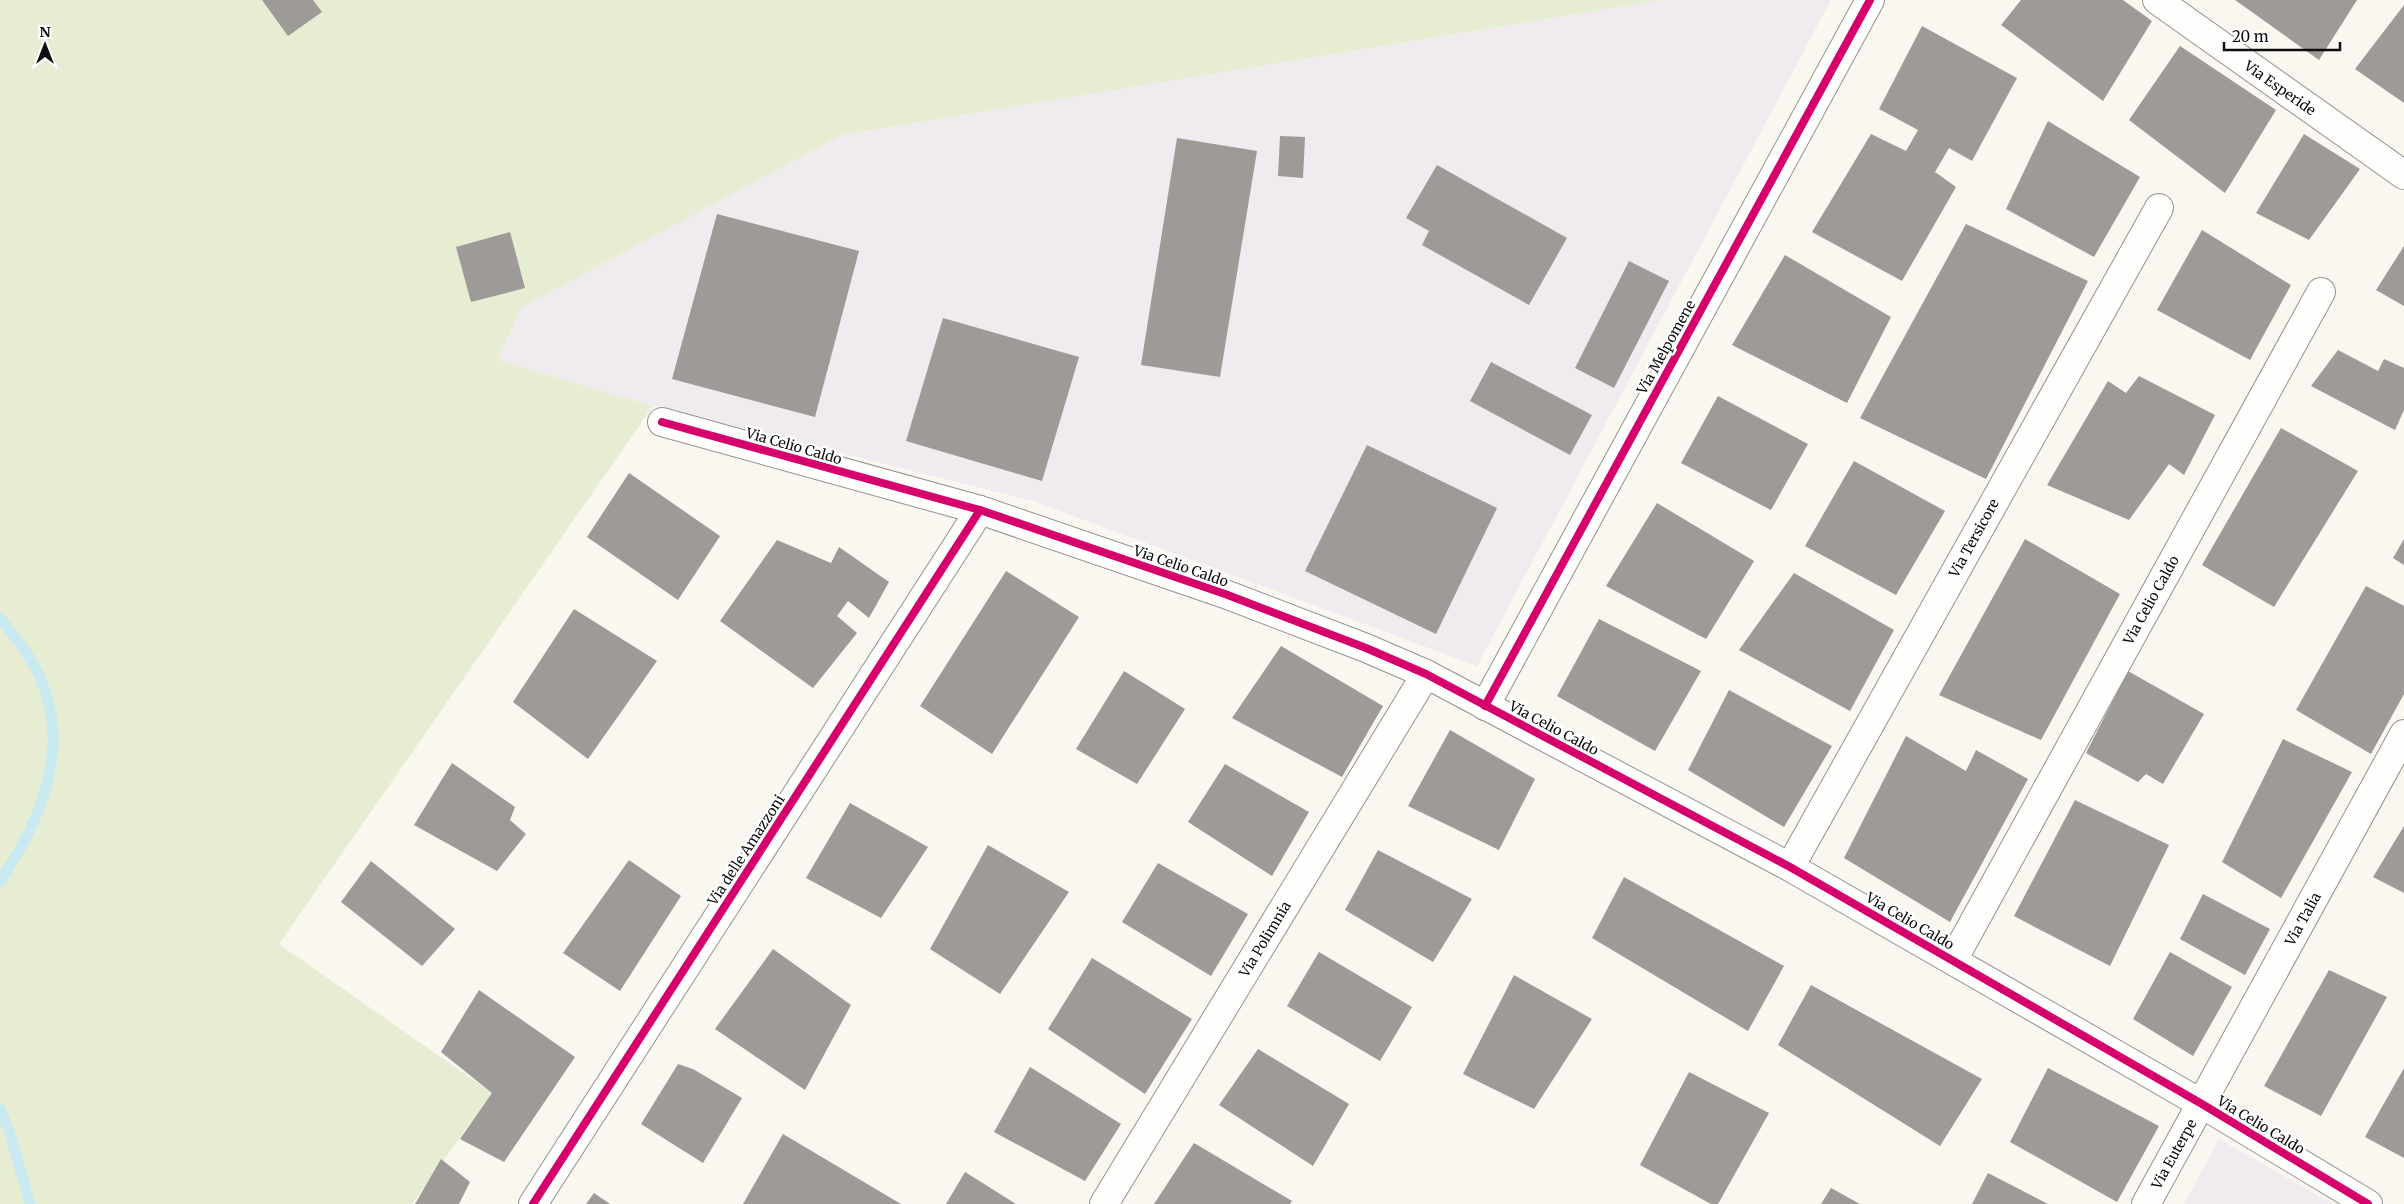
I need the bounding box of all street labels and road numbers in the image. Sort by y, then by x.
street label: Via Esperide [2240,56,2319,119]
street label: Via Melpomene [1632,297,1699,398]
street label: Via Celio Caldo [743,423,844,468]
street label: Via Tersicore [1945,496,2003,581]
street label: Via Celio Caldo [1130,541,1231,591]
street label: Via Celio Caldo [2119,552,2183,648]
street label: Via Celio Caldo [1505,696,1602,759]
street label: Via delle Amazzoni [703,791,789,910]
street label: Via Celio Caldo [1862,888,1957,954]
street label: Via Talia [2281,889,2325,950]
street label: Via Polimnia [1235,897,1295,981]
street label: Via Celio Caldo [2213,1091,2308,1158]
street label: Via Euterpe [2147,1116,2201,1193]

